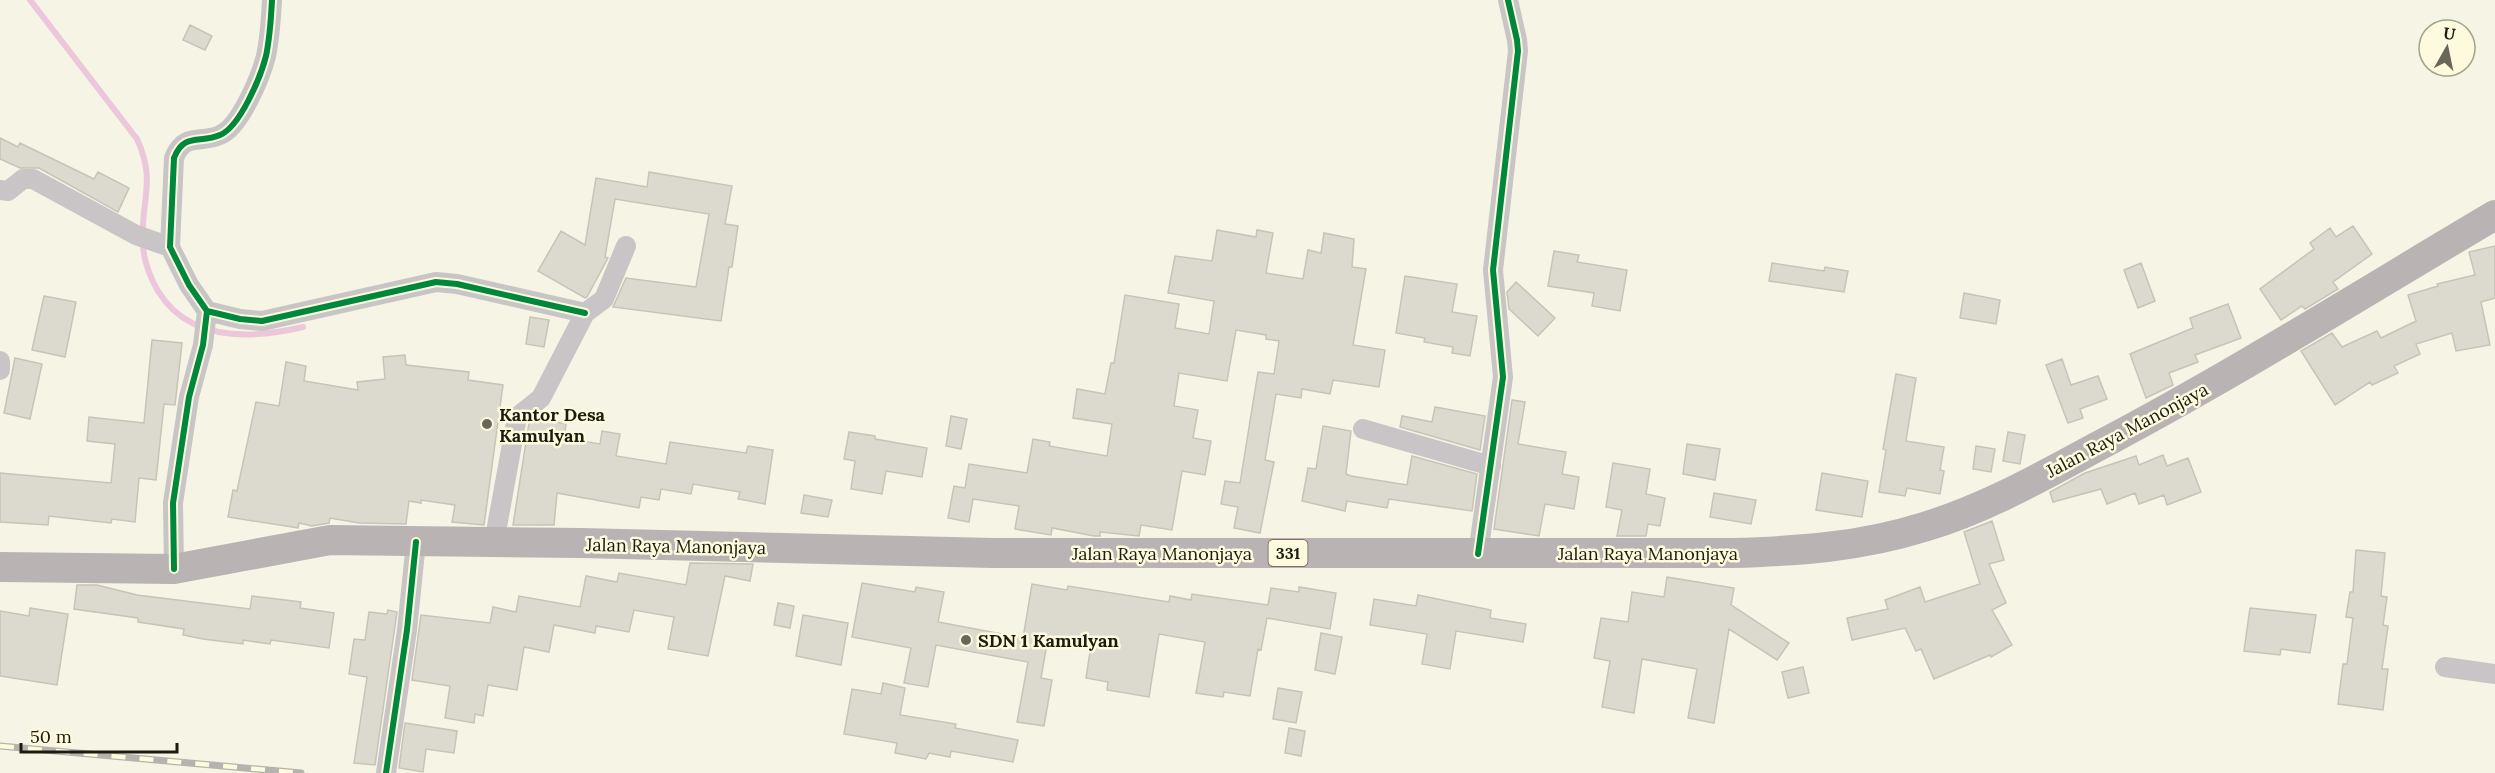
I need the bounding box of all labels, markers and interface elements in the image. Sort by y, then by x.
north arrow [2417,18,2477,78]
text: U [2442,22,2457,44]
street label: Jalan Raya Manonjaya [2041,378,2212,483]
place label: Kantor Desa Kamulyan [499,403,606,447]
marker: Kantor Desa Kamulyan [480,417,494,431]
street label: Jalan Raya Manonjaya [585,533,766,559]
road number: 331 [1268,540,1308,566]
street label: Jalan Raya Manonjaya [1071,542,1252,565]
street label: Jalan Raya Manonjaya [1557,542,1738,565]
place label: SDN 1 Kamulyan [978,629,1119,652]
marker: SDN 1 Kamulyan [959,633,973,647]
scale bar [21,716,177,754]
text: 50 m [30,725,72,748]

